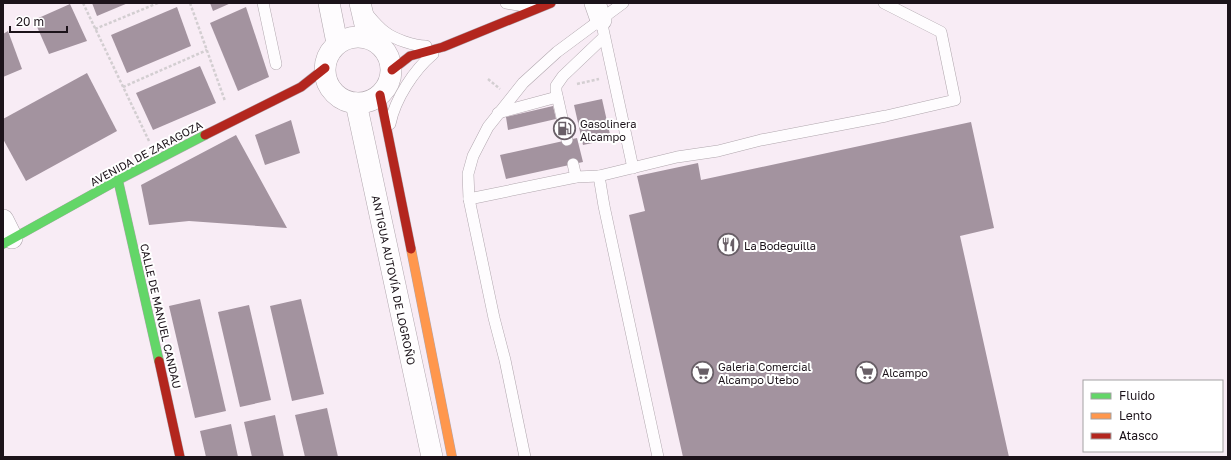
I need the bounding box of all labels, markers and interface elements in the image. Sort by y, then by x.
scale bar [10,8,67,34]
text: 20 m [16,14,44,29]
fuel station icon: Gasolinera Alcampo [552,116,578,142]
place label: Gasolinera Alcampo [580,117,636,143]
street label: AVENIDA DE ZARAGOZA [88,118,205,188]
street label: ANTIGUA AUTOVÍA DE LOGROÑO [370,194,418,366]
restaurant icon: La Bodeguilla [716,232,742,258]
place label: La Bodeguilla [744,239,816,252]
street label: CALLE DE MANUEL CANDAU [138,242,184,390]
supermarket icon: Galeria Comercial Alcampo Utebo [690,359,716,385]
supermarket icon: Alcampo [853,359,879,385]
place label: Galeria Comercial Alcampo Utebo [718,360,811,386]
place label: Alcampo [882,366,928,379]
legend [1083,380,1223,452]
text: Fluido [1119,388,1155,403]
text: Lento [1119,408,1152,423]
text: Atasco [1119,428,1158,443]

